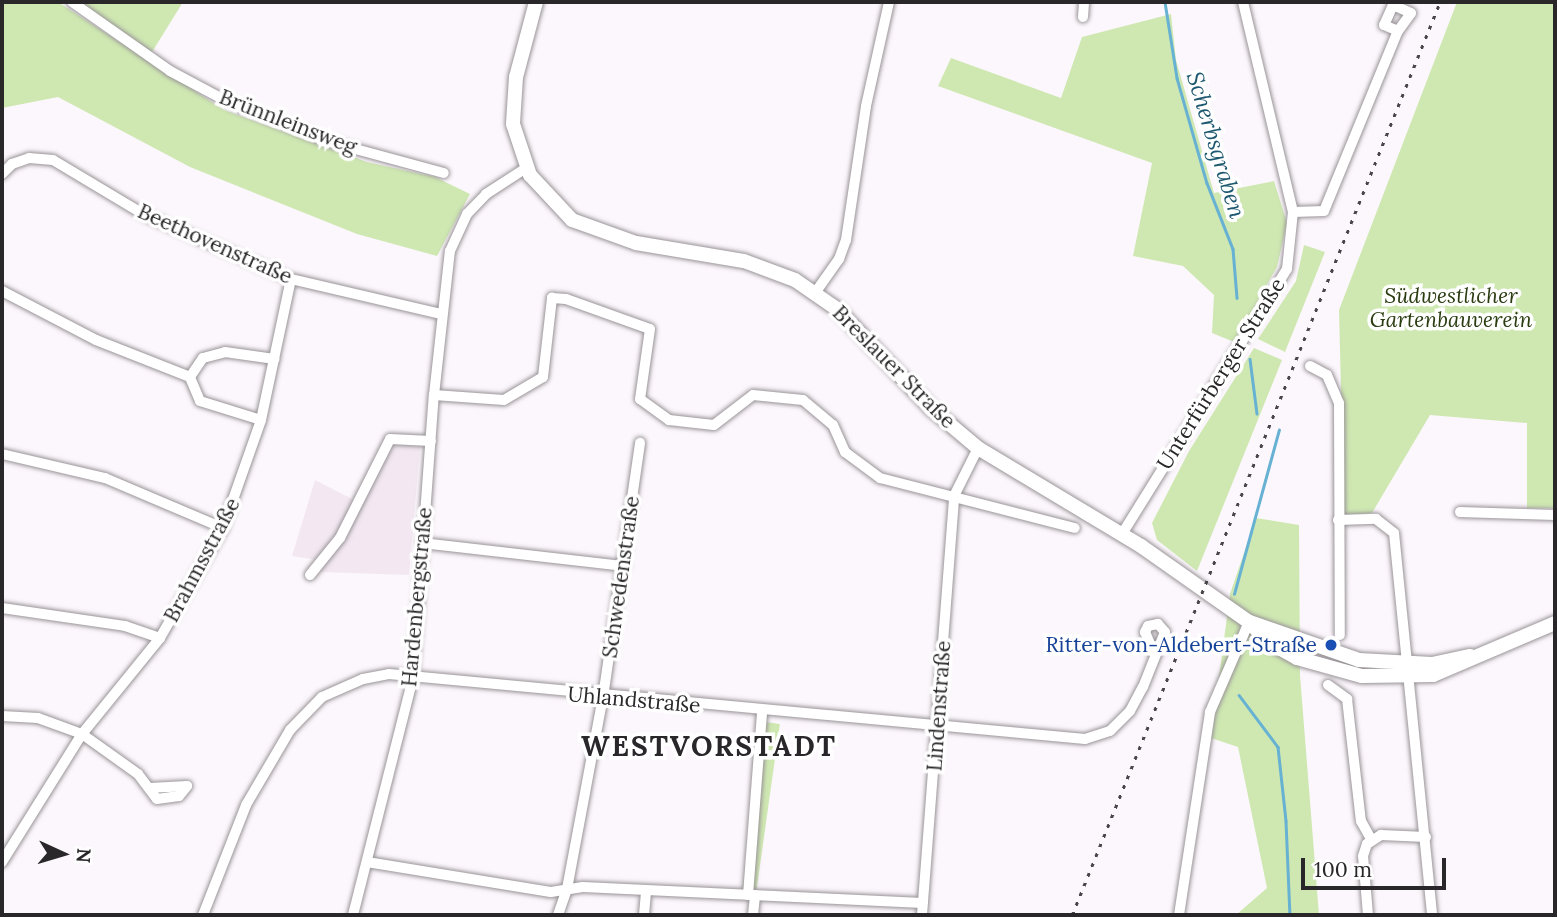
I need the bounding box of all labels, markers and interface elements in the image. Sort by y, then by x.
water label: Scherbsgraben [1181,69,1251,221]
street label: Brünnleinsweg [216,84,360,160]
street label: Beethovenstraße [134,199,296,289]
street label: Unterfürberger Straße [1152,274,1290,474]
park label: Südwestlicher Gartenbauverein [1370,283,1532,333]
street label: Breslauer Straße [827,300,961,434]
street label: Brahmsstraße [159,494,245,626]
street label: Schwedenstraße [597,494,645,660]
street label: Hardenbergstraße [397,506,437,688]
place label: Ritter-von-Aldebert-Straße [1045,632,1317,658]
marker: Ritter-von-Aldebert-Straße [1323,637,1339,653]
street label: Lindenstraße [922,640,956,772]
street label: Uhlandstraße [566,682,702,718]
district label: WESTVORSTADT [583,729,835,763]
north arrow [28,819,98,889]
scale bar [1305,844,1450,888]
text: N [71,847,96,864]
text: 100 m [1314,856,1372,883]

